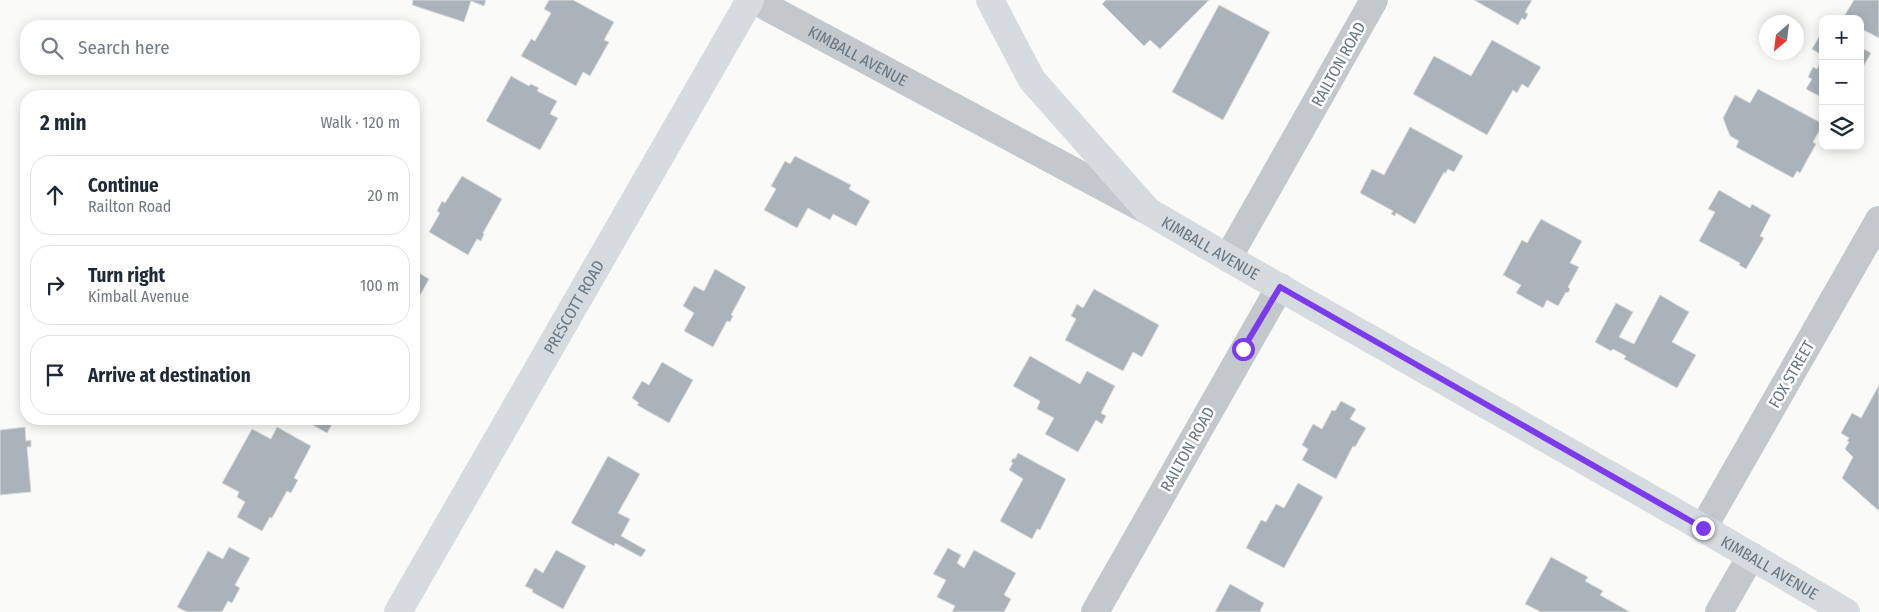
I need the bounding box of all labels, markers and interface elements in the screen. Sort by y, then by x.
north arrow [1759,15,1804,60]
map controls [1819,15,1864,150]
button: + [1819,15,1864,60]
street label: RAILTON ROAD [1307,19,1369,110]
search box [20,20,420,75]
street label: KIMBALL AVENUE [805,22,911,90]
icon: search [38,34,66,62]
text: Search here [78,36,170,59]
button: − [1819,60,1864,105]
button: layers [1819,105,1864,150]
text: 2 min [40,110,87,136]
text: Walk · 120 m [321,113,400,132]
text: Continue [88,174,159,197]
icon: ahead [41,181,69,209]
text: 20 m [368,186,399,205]
text: Railton Road [88,197,171,216]
street label: KIMBALL AVENUE [1158,212,1263,284]
street label: PRESCOTT ROAD [540,257,608,357]
text: Turn right [88,264,165,287]
icon: right [41,271,69,299]
text: 100 m [360,276,399,295]
text: Kimball Avenue [88,287,189,306]
street label: FOX STREET [1765,337,1819,411]
route start [1232,338,1255,361]
icon: arrive [41,361,69,389]
text: Arrive at destination [88,364,251,387]
street label: RAILTON ROAD [1156,404,1218,495]
route end [1692,517,1715,540]
street label: KIMBALL AVENUE [1717,532,1822,604]

